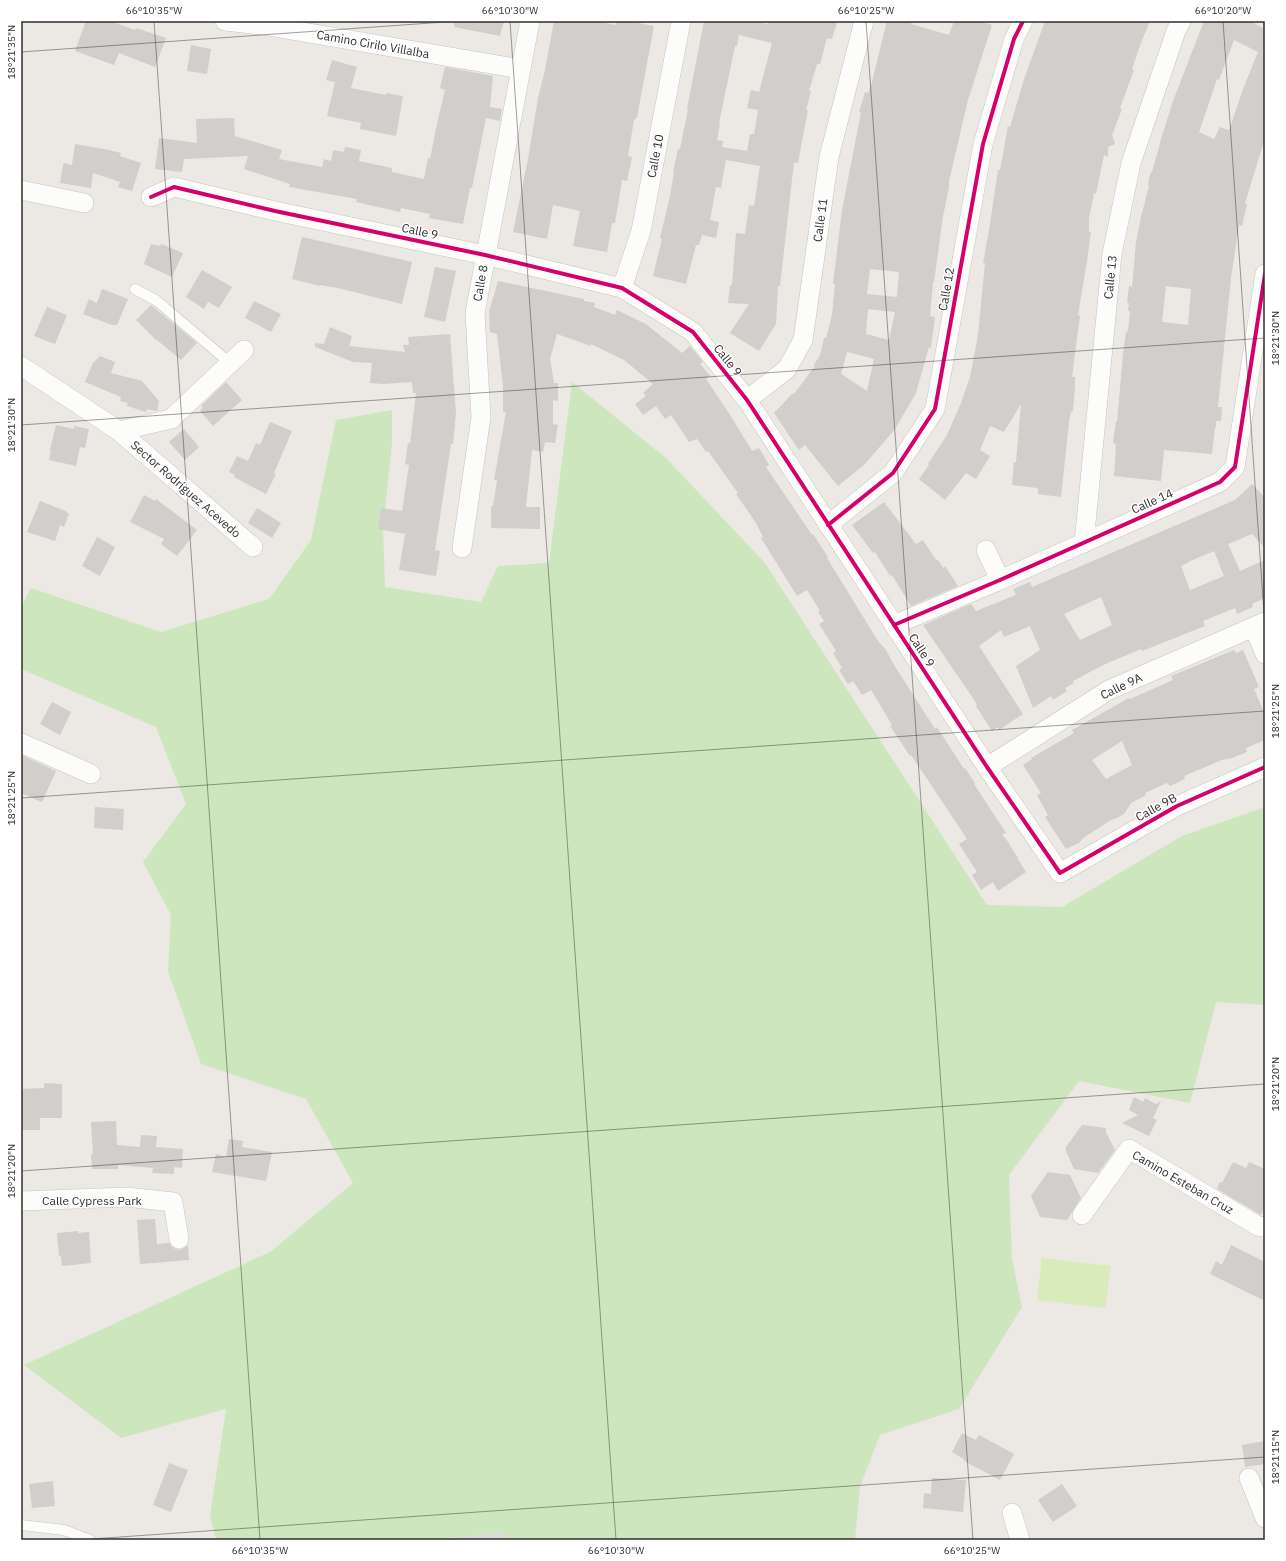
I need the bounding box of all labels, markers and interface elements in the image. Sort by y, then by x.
text: 66°10'35"W [126,4,182,17]
text: 66°10'30"W [482,4,538,17]
text: 66°10'25"W [838,4,894,17]
text: 66°10'20"W [1195,4,1251,17]
text: 18°21'35"N [5,25,18,79]
street label: Camino Cirilo Villalba [315,27,431,61]
street label: Calle 10 [643,133,667,179]
street label: Calle 11 [810,197,830,243]
street label: Calle 9 [400,220,440,242]
street label: Calle 13 [1100,254,1120,300]
street label: Calle 8 [469,264,491,302]
street label: Calle 12 [935,266,957,312]
text: 18°21'30"N [1269,311,1282,365]
street label: Calle 9 [711,341,745,379]
text: 18°21'30"N [5,398,18,452]
street label: Sector Rodríguez Acevedo [128,437,244,541]
street label: Calle 14 [1129,485,1175,517]
street label: Calle 9 [906,630,938,670]
street label: Calle 9A [1098,669,1145,703]
text: 18°21'25"N [1269,684,1282,738]
text: 18°21'25"N [5,771,18,825]
street label: Calle 9B [1133,790,1179,824]
text: 18°21'20"N [1269,1057,1282,1111]
text: 18°21'20"N [5,1144,18,1198]
street label: Camino Esteban Cruz [1130,1147,1237,1217]
street label: Calle Cypress Park [42,1193,143,1208]
text: 18°21'15"N [1269,1430,1282,1484]
text: 66°10'35"W [232,1544,288,1557]
text: 66°10'30"W [588,1544,644,1557]
text: 66°10'25"W [944,1544,1000,1557]

